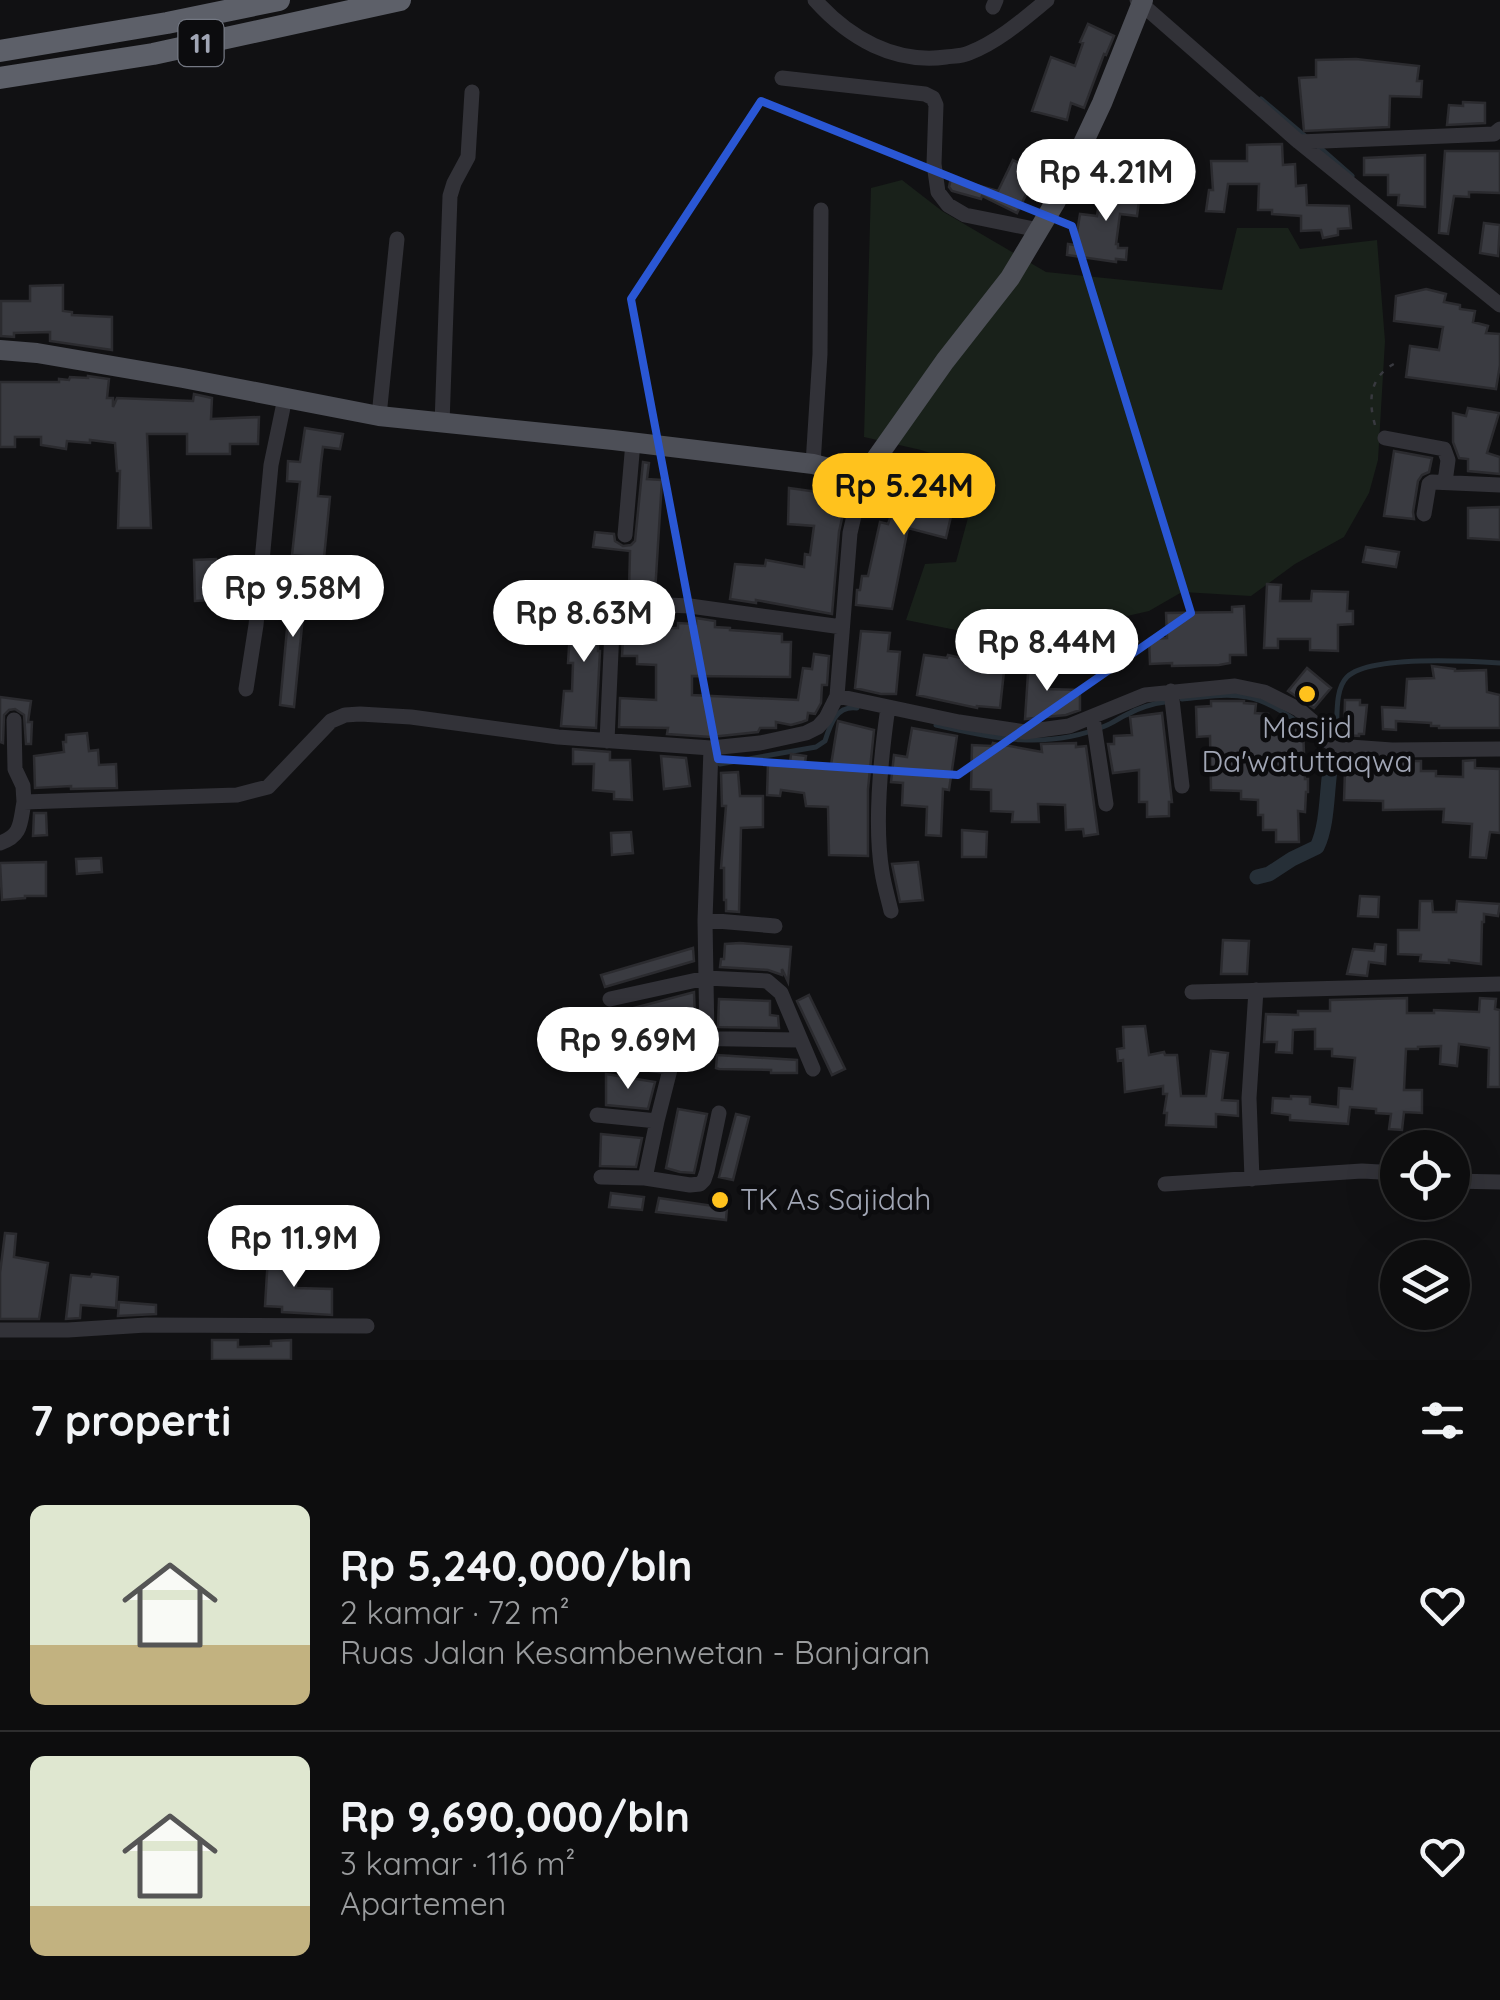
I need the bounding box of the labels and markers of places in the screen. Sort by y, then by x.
pin: Rp 4.21M [1003,139,1209,224]
pin: Rp 5.24M [801,453,1007,538]
pin: Rp 9.58M [190,555,396,640]
pin: Rp 8.63M [481,580,687,665]
pin: Rp 8.44M [944,609,1150,694]
marker: Masjid Da'watuttaqwa [1296,683,1318,705]
place label: Masjid Da'watuttaqwa [1201,708,1413,780]
pin: Rp 9.69M [525,1007,731,1092]
place label: TK As Sajidah [740,1180,931,1218]
marker: TK As Sajidah [709,1189,731,1211]
pin: Rp 11.9M [191,1205,397,1290]

